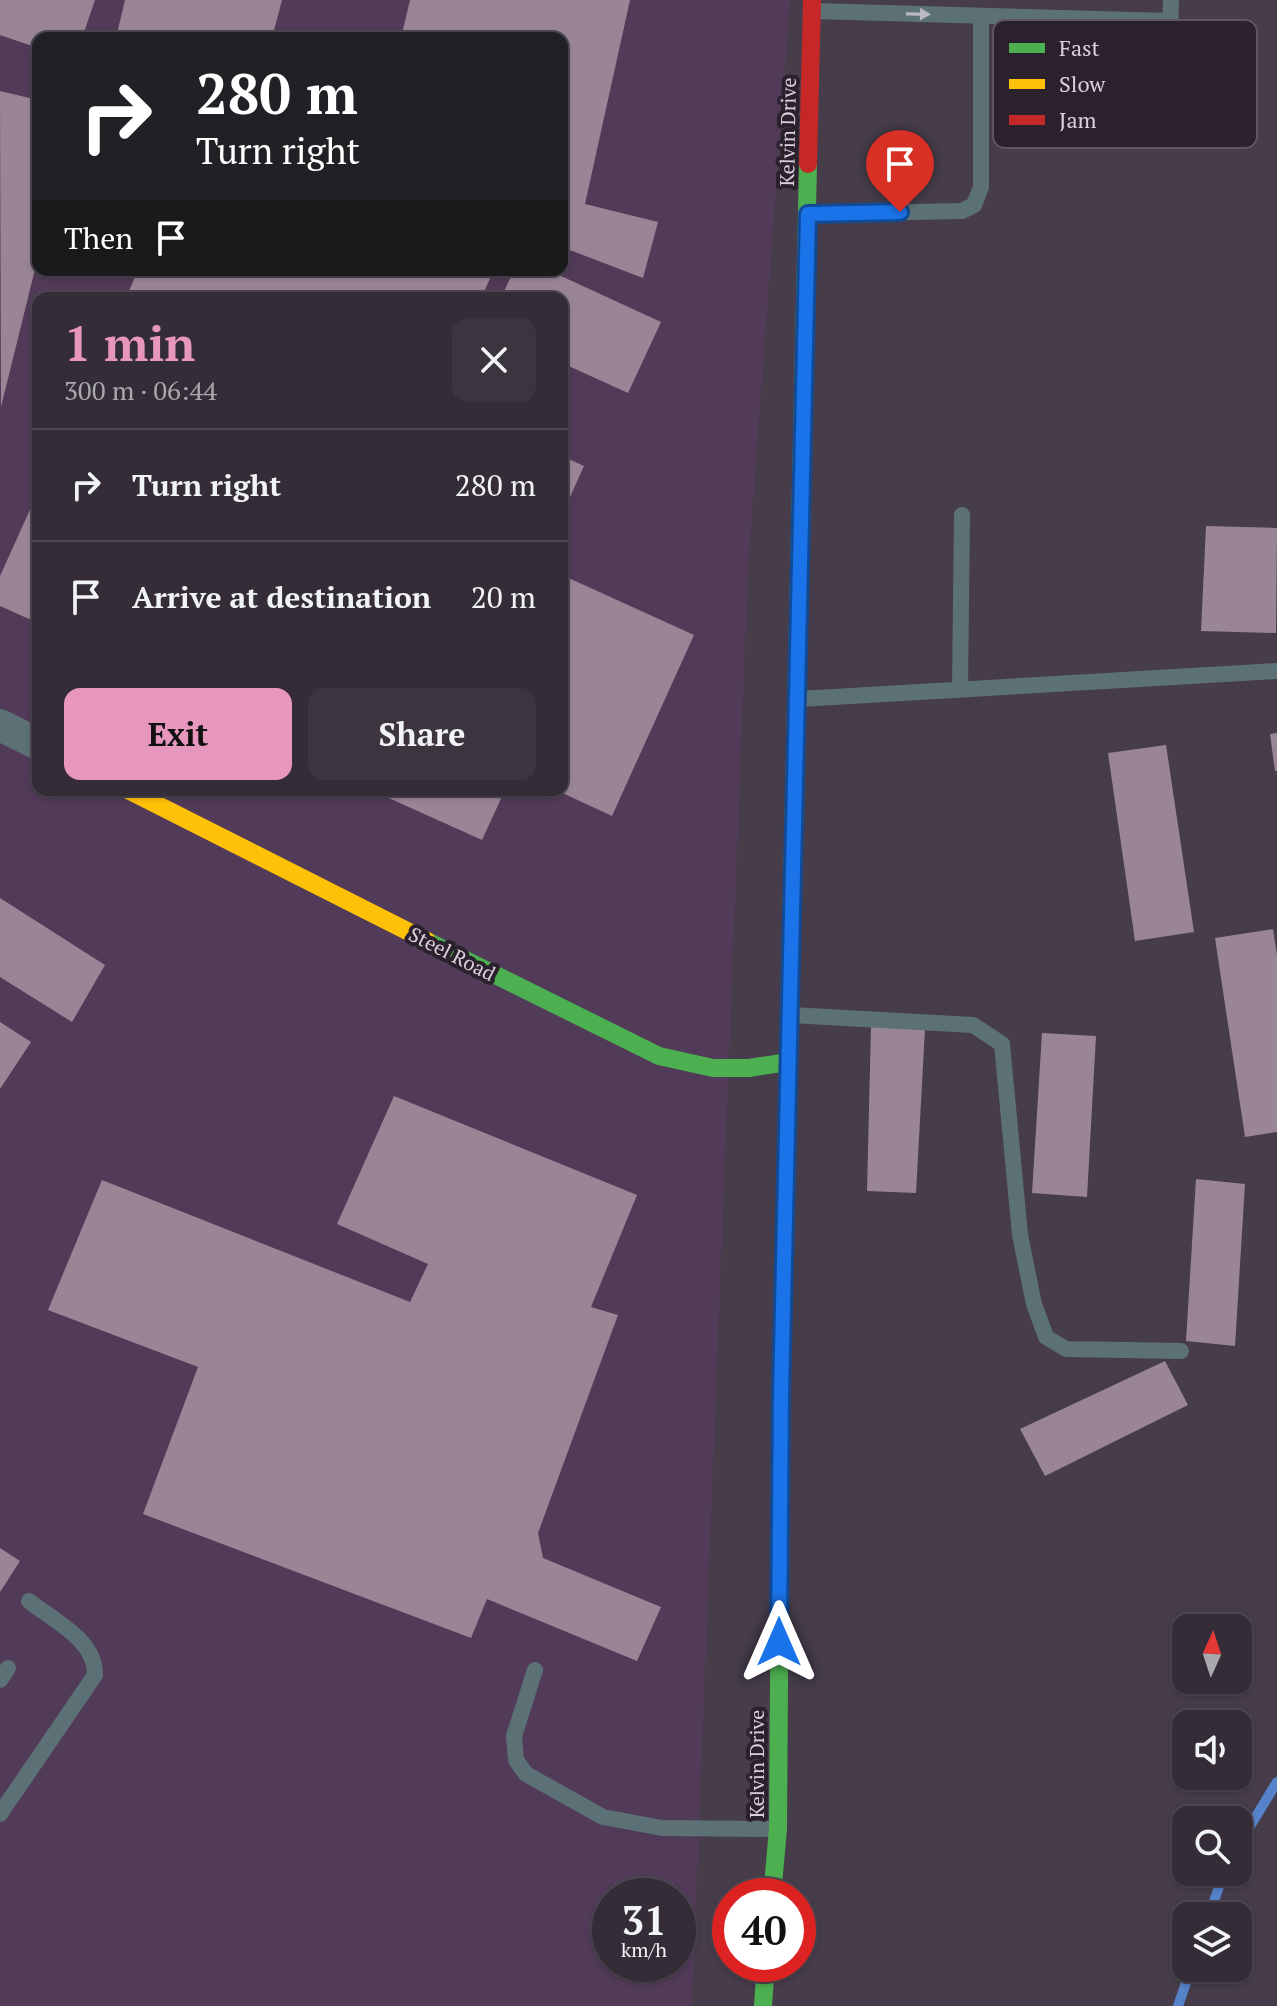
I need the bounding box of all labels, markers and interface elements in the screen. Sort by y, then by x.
one-way arrow [906,8,931,21]
legend [993,20,1257,148]
text: Fast [1059,33,1100,62]
text: 280 m [196,56,358,130]
icon: right [64,64,168,168]
text: Slow [1059,69,1106,98]
street label: Kelvin Drive [773,77,802,187]
text: Jam [1059,105,1097,134]
text: Turn right [196,127,360,174]
pin [866,130,934,212]
icon: arrive [878,142,922,186]
icon: arrive [149,216,193,260]
text: Then [64,218,133,258]
text: 1 min [64,311,195,375]
button: close [452,318,536,402]
text: 300 m · 06:44 [64,373,217,407]
icon: right [64,463,108,507]
text: Turn right [132,465,281,505]
text: 280 m [455,465,536,505]
icon: arrive [64,575,108,619]
text: Arrive at destination [132,577,431,617]
text: 20 m [471,577,536,617]
button: Exit [64,688,292,780]
button: Share [308,688,536,780]
street label: Steel Road [404,920,500,987]
position arrow [737,1600,821,1684]
north arrow [1172,1614,1252,1694]
map controls [1172,1614,1252,1982]
street label: Kelvin Drive [743,1710,770,1818]
button: sound [1172,1710,1252,1790]
button: search [1172,1806,1252,1886]
speed limit sign: 40 [712,1878,816,1982]
text: 31 [621,1893,667,1946]
button: layers [1172,1902,1252,1982]
text: km/h [621,1936,667,1963]

